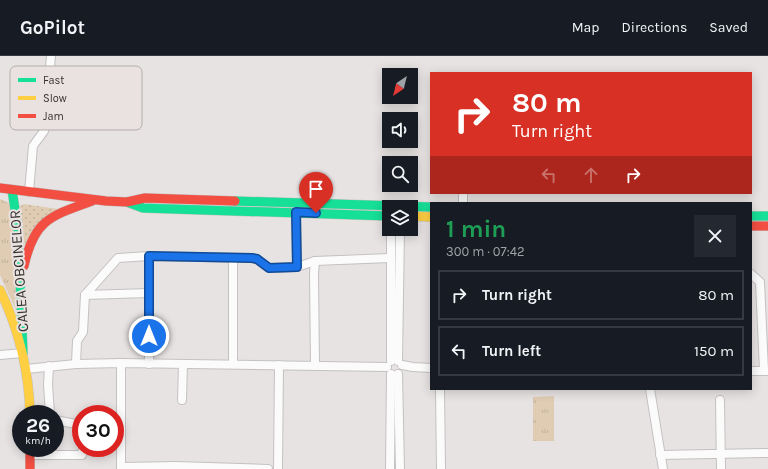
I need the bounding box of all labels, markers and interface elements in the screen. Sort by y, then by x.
text: GoPilot [20,17,85,39]
text: Map [572,19,600,36]
text: Directions [622,19,687,36]
text: Saved [709,19,748,36]
legend [10,66,142,130]
north arrow [382,68,418,104]
map controls [382,68,418,236]
text: Fast [43,74,64,87]
text: 80 m [512,86,581,119]
icon: right [446,88,498,140]
text: Slow [43,92,67,105]
text: Jam [43,110,64,123]
button: sound [382,112,418,148]
text: Turn right [512,120,592,142]
button: search [382,156,418,192]
icon: left [538,164,560,186]
icon: ahead [580,164,602,186]
icon: right [622,164,644,186]
pin [299,172,333,213]
icon: arrive [305,178,327,200]
button: layers [382,200,418,236]
street label: CALEA OBCINELOR [6,209,32,333]
text: 1 min [446,215,506,243]
button: close [694,215,736,257]
text: 300 m · 07:42 [446,244,524,259]
icon: right [448,284,470,306]
text: Turn right [482,286,552,304]
text: 80 m [698,286,734,304]
position arrow [128,315,170,357]
icon: left [448,340,470,362]
text: Turn left [482,342,541,360]
text: 150 m [694,342,734,360]
speed limit sign: 30 [72,405,124,457]
text: 26 [26,414,50,437]
text: km/h [25,435,51,447]

